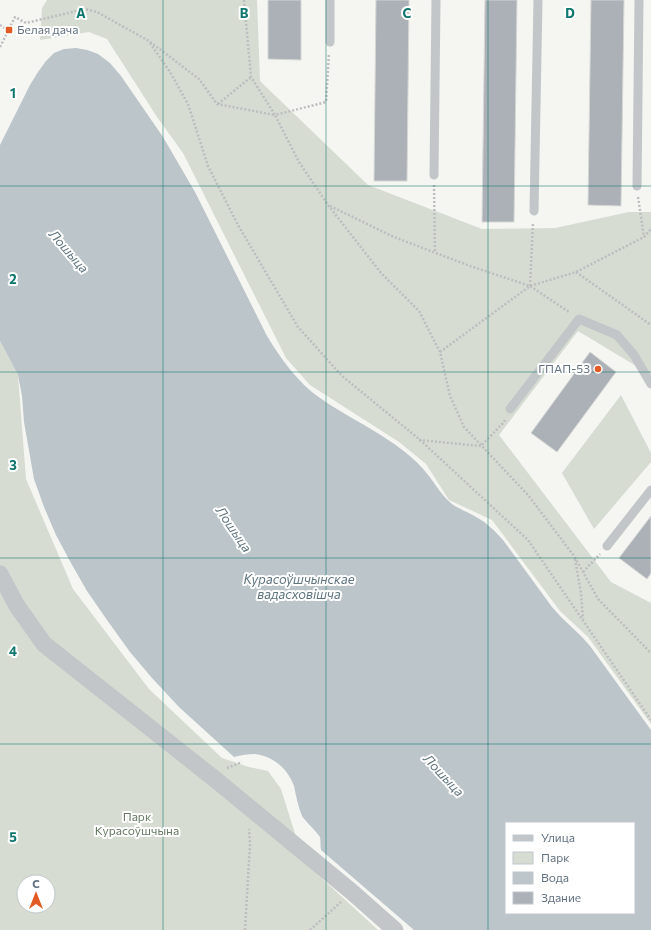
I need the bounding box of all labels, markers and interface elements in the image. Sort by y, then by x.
text: A [76,5,86,21]
text: B [240,5,249,21]
text: C [403,5,412,21]
text: D [565,5,575,21]
place label: Белая дача [17,22,78,36]
marker: Белая дача [4,25,14,35]
text: 1 [10,85,16,101]
water label: Лошыца [45,225,92,276]
text: 2 [9,271,17,287]
place label: ГПАП-53 [538,361,590,375]
marker: ГПАП-53 [593,364,603,374]
text: 3 [9,457,17,473]
water label: Лошыца [212,502,255,555]
water label: Курасоўшчынскае вадасховішча [243,571,355,602]
text: 4 [9,643,17,659]
water label: Лошыца [420,750,468,800]
park label: Парк Курасоўшчына [95,809,179,837]
legend [505,822,635,914]
text: 5 [9,829,17,845]
text: Улица [541,830,575,844]
text: Парк [541,850,570,864]
text: Вода [541,870,569,884]
north arrow [16,874,56,914]
text: С [32,877,40,890]
text: Здание [541,890,581,904]

